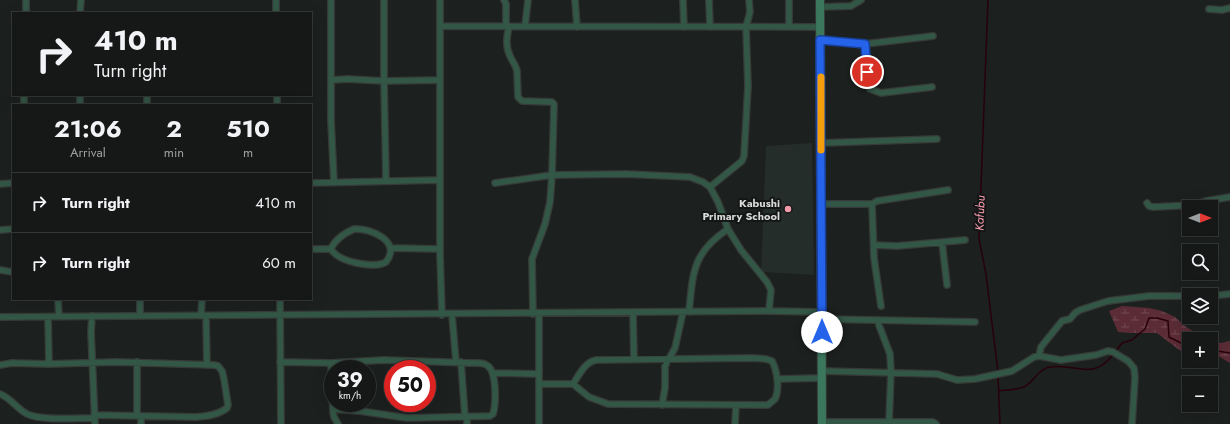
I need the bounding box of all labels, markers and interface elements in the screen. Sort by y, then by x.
text: 410 m [94,20,178,61]
icon: right [28,28,80,80]
pin [850,55,884,89]
text: Turn right [94,58,166,84]
icon: arrive [856,61,878,83]
text: 21:06 [54,111,122,146]
text: 2 [166,111,182,146]
text: 510 [226,111,270,146]
text: Arrival [70,143,106,162]
text: min [164,143,184,162]
text: m [243,143,253,162]
icon: right [28,192,50,214]
text: Turn right [62,192,130,214]
text: 410 m [255,192,296,214]
place label: Kabushi Primary School [702,195,780,224]
water label: Kafubu [970,195,990,231]
north arrow [1182,200,1218,236]
map controls [1182,200,1218,412]
marker: Kabushi Primary School [783,204,793,214]
button: search [1182,244,1218,280]
icon: right [28,252,50,274]
text: Turn right [62,252,130,274]
text: 60 m [262,252,296,274]
button: layers [1182,288,1218,324]
position arrow [801,311,843,353]
button: + [1182,332,1218,368]
speed limit sign: 50 [384,360,436,412]
text: 39 [337,366,363,395]
button: − [1182,376,1218,412]
text: km/h [339,388,361,403]

